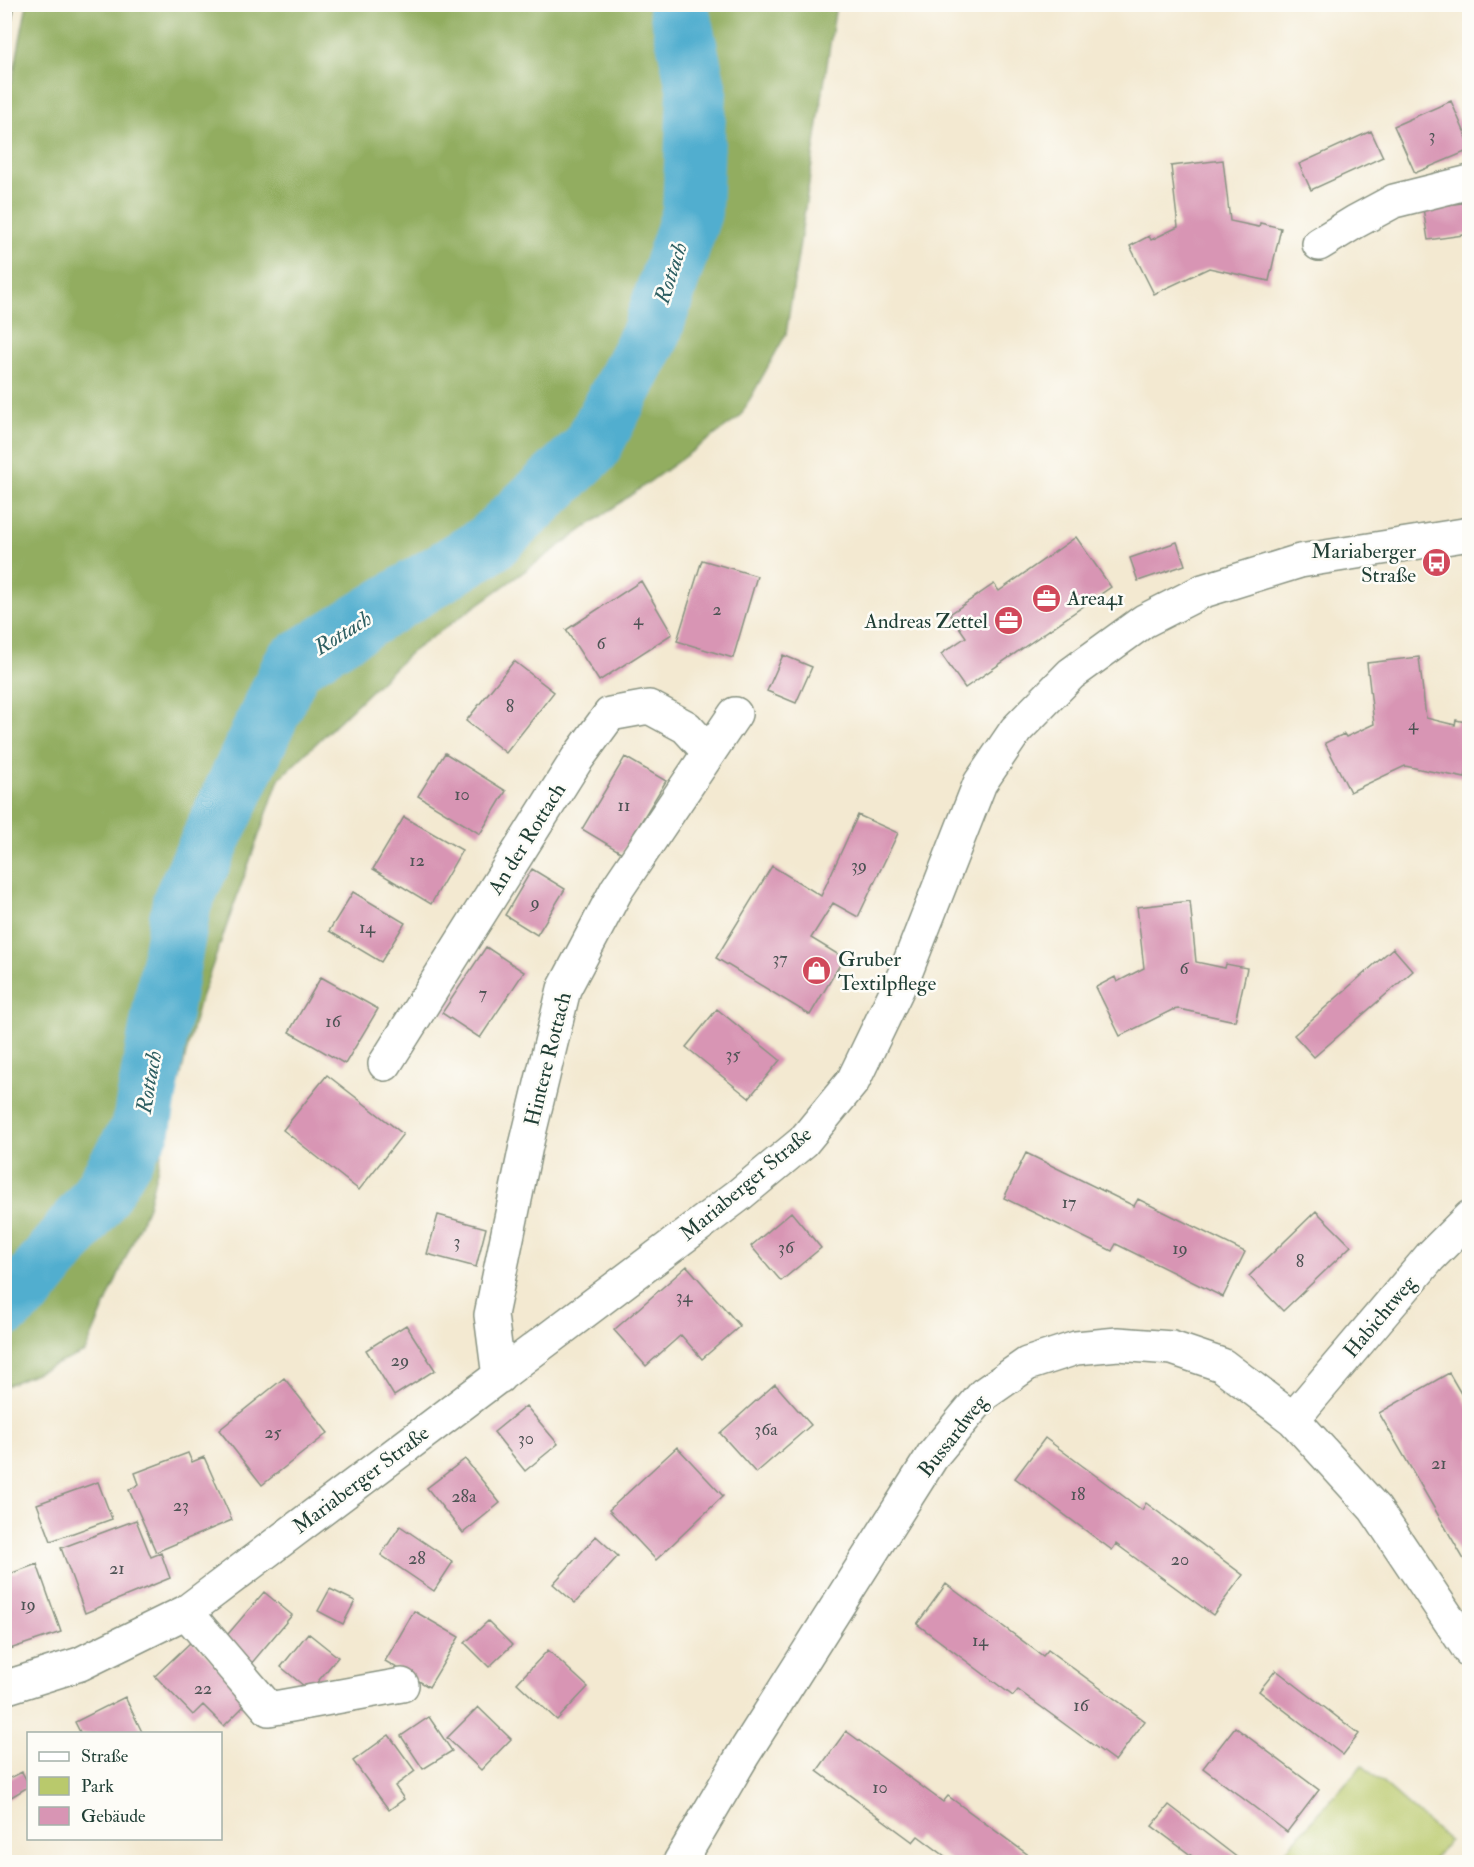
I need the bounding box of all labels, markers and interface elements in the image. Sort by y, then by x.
house number: 3 [1429,124,1435,147]
water label: Rottach [648,239,694,308]
place label: Mariaberger Straße [1311,538,1416,589]
bus stop icon: Mariaberger Straße [1421,547,1453,579]
office icon: Area41 [1030,582,1062,614]
place label: Area41 [1066,585,1124,612]
house number: 2 [712,598,722,621]
water label: Rottach [308,604,377,662]
office icon: Andreas Zettel [993,605,1025,637]
house number: 4 [633,608,644,631]
place label: Andreas Zettel [863,608,989,635]
house number: 6 [596,632,606,655]
house number: 8 [506,695,514,718]
house number: 4 [1408,713,1419,736]
street label: An der Rottach [481,778,572,901]
house number: 10 [454,783,470,806]
house number: 11 [618,794,630,817]
house number: 12 [409,849,425,872]
house number: 39 [851,854,867,877]
house number: 9 [528,891,540,914]
house number: 14 [359,916,376,939]
place label: Gruber Textilpflege [838,946,936,997]
house number: 37 [772,947,788,970]
shop icon: Gruber Textilpflege [801,955,833,987]
house number: 6 [1179,957,1189,980]
house number: 7 [479,982,487,1005]
street label: Hintere Rottach [518,989,578,1129]
house number: 16 [325,1010,342,1033]
house number: 35 [726,1043,740,1066]
water label: Rottach [130,1049,168,1116]
street label: Mariaberger Straße [674,1121,818,1247]
house number: 17 [1062,1191,1076,1214]
house number: 3 [454,1230,460,1253]
house number: 36 [778,1236,795,1259]
house number: 19 [1172,1237,1188,1260]
house number: 8 [1296,1250,1304,1273]
street label: Habichtweg [1338,1270,1423,1364]
house number: 34 [676,1285,694,1308]
house number: 29 [391,1349,409,1372]
street label: Bussardweg [912,1389,994,1483]
house number: 36a [754,1418,778,1441]
street label: Mariaberger Straße [287,1420,435,1540]
house number: 25 [265,1421,282,1444]
house number: 30 [518,1427,534,1450]
house number: 21 [1431,1452,1447,1475]
house number: 18 [1071,1483,1085,1506]
house number: 28a [452,1485,477,1508]
house number: 23 [173,1494,189,1517]
house number: 28 [408,1547,426,1570]
house number: 20 [1171,1548,1189,1571]
house number: 21 [109,1557,125,1580]
house number: 19 [20,1593,36,1616]
house number: 14 [972,1629,989,1652]
house number: 22 [194,1677,212,1700]
house number: 16 [1073,1694,1090,1717]
legend [27,1732,222,1840]
text: Straße [81,1745,129,1768]
text: Park [81,1775,114,1798]
house number: 10 [872,1776,888,1799]
text: Gebäude [81,1805,146,1828]

